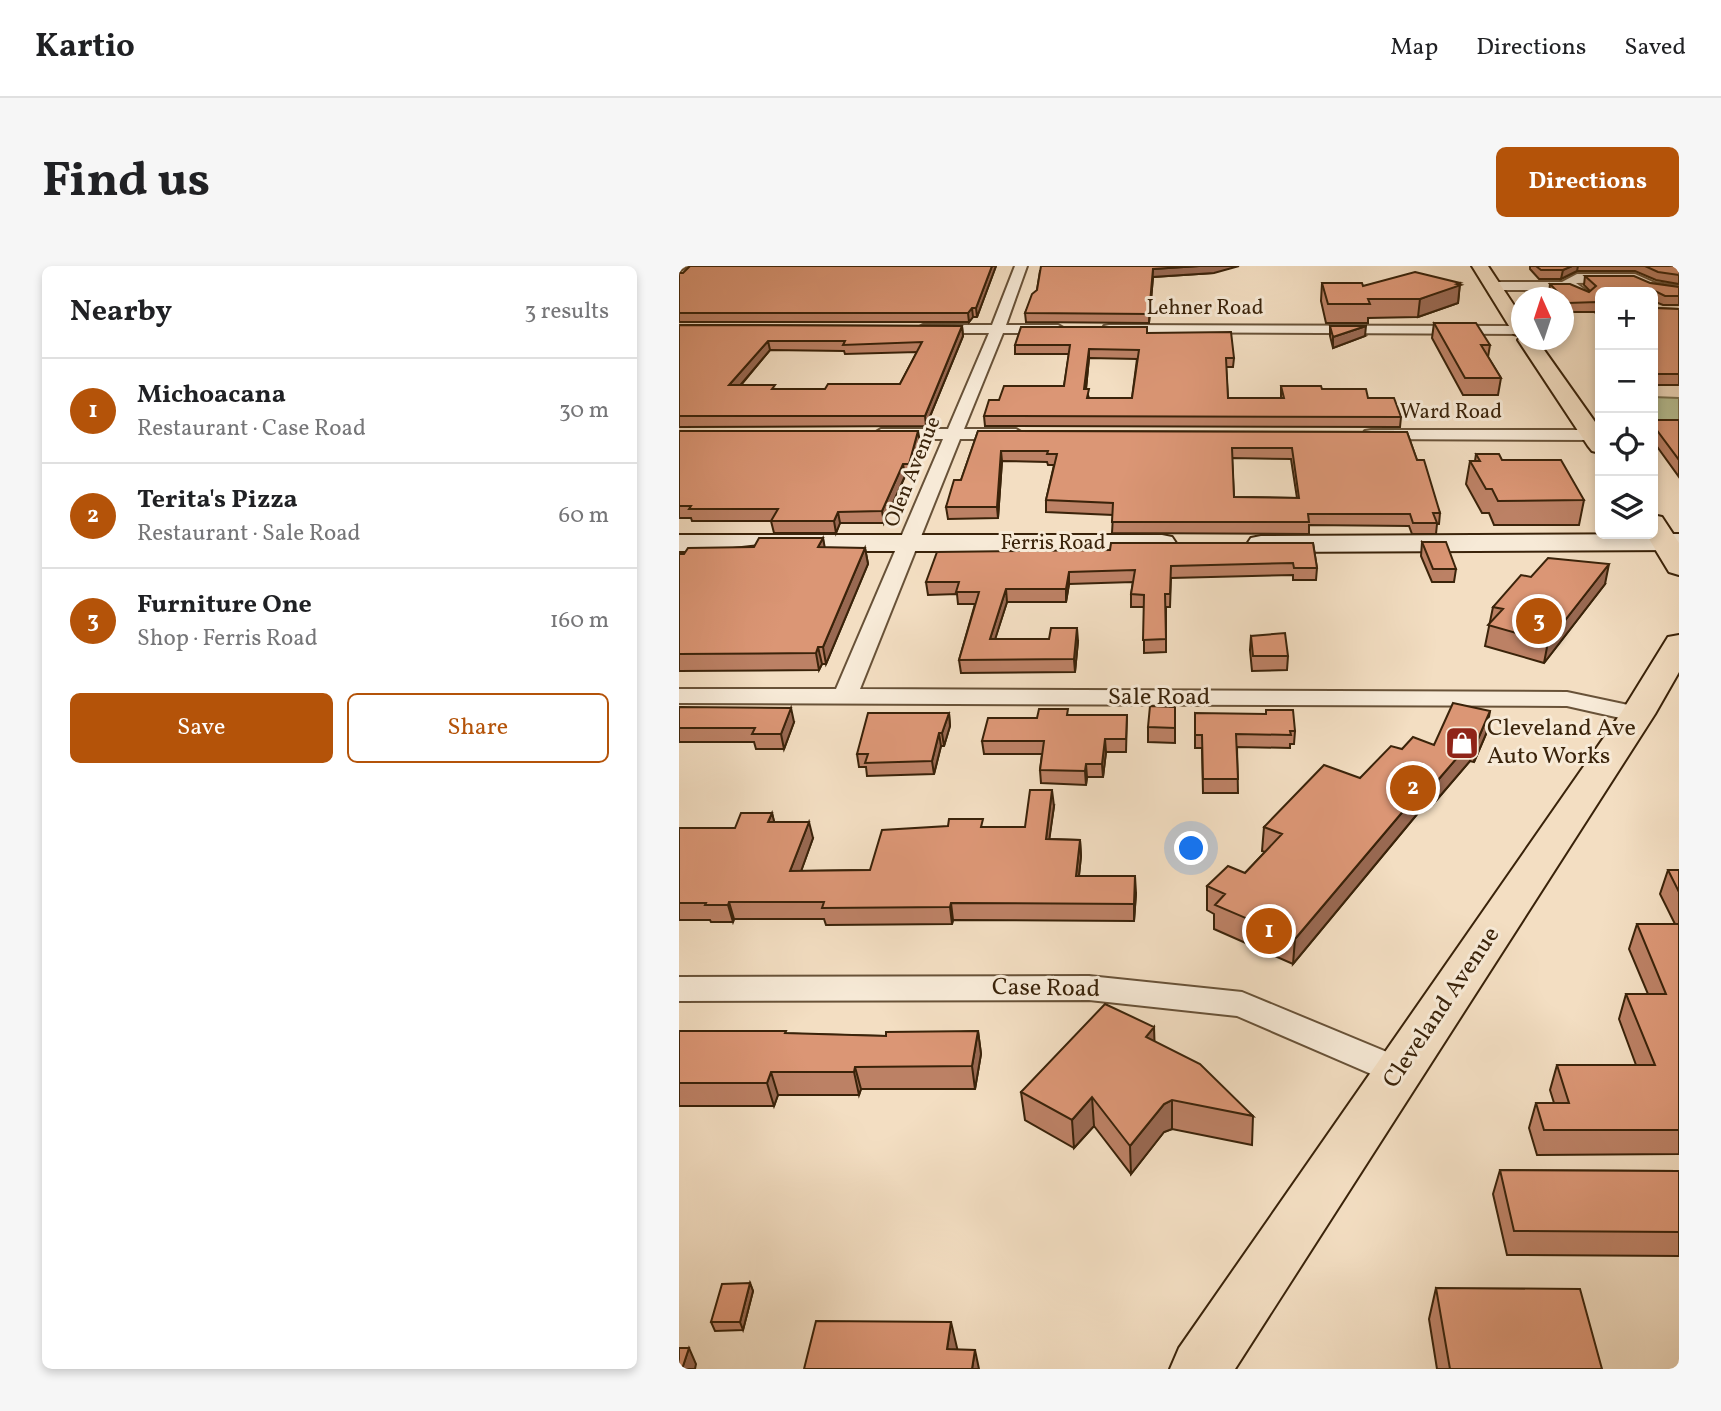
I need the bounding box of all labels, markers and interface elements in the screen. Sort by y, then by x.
text: Kartio [35,25,135,71]
text: Map [1390,31,1438,65]
text: Directions [1476,31,1586,65]
text: Saved [1624,31,1686,65]
button: Directions [1496,147,1679,217]
text: Find us [42,148,210,217]
north arrow [1511,287,1574,350]
map controls [1595,287,1658,539]
button: + [1595,287,1658,350]
text: Nearby [70,291,172,333]
street label: Lehner Road [1146,294,1264,323]
text: 3 results [524,296,609,328]
button: − [1595,350,1658,413]
text: Michoacana [137,377,286,413]
text: 1 [88,395,98,427]
text: 30 m [559,395,609,427]
street label: Ward Road [1400,398,1502,427]
street label: Olen Avenue [878,412,948,532]
text: Restaurant · Case Road [137,413,366,445]
button: locate [1595,413,1658,476]
button: layers [1595,476,1658,539]
text: Terita's Pizza [137,482,298,518]
text: 2 [87,500,99,532]
text: 60 m [559,500,609,532]
text: Restaurant · Sale Road [137,518,361,550]
street label: Ferris Road [1000,529,1106,558]
text: Furniture One [137,587,312,623]
pin: 3 [1516,595,1562,647]
text: 3 [87,605,99,637]
text: 160 m [550,605,609,637]
text: Shop · Ferris Road [137,623,318,655]
street label: Sale Road [1108,681,1210,715]
button: Save [70,693,333,763]
button: Share [347,693,609,763]
place label: Cleveland Ave Auto Works [1487,712,1636,774]
shop icon: Cleveland Ave Auto Works [1443,724,1481,762]
pin: 2 [1390,762,1436,814]
your location [1174,831,1208,865]
pin: 1 [1246,905,1292,957]
street label: Cleveland Avenue [1375,921,1509,1095]
street label: Case Road [992,971,1100,1007]

